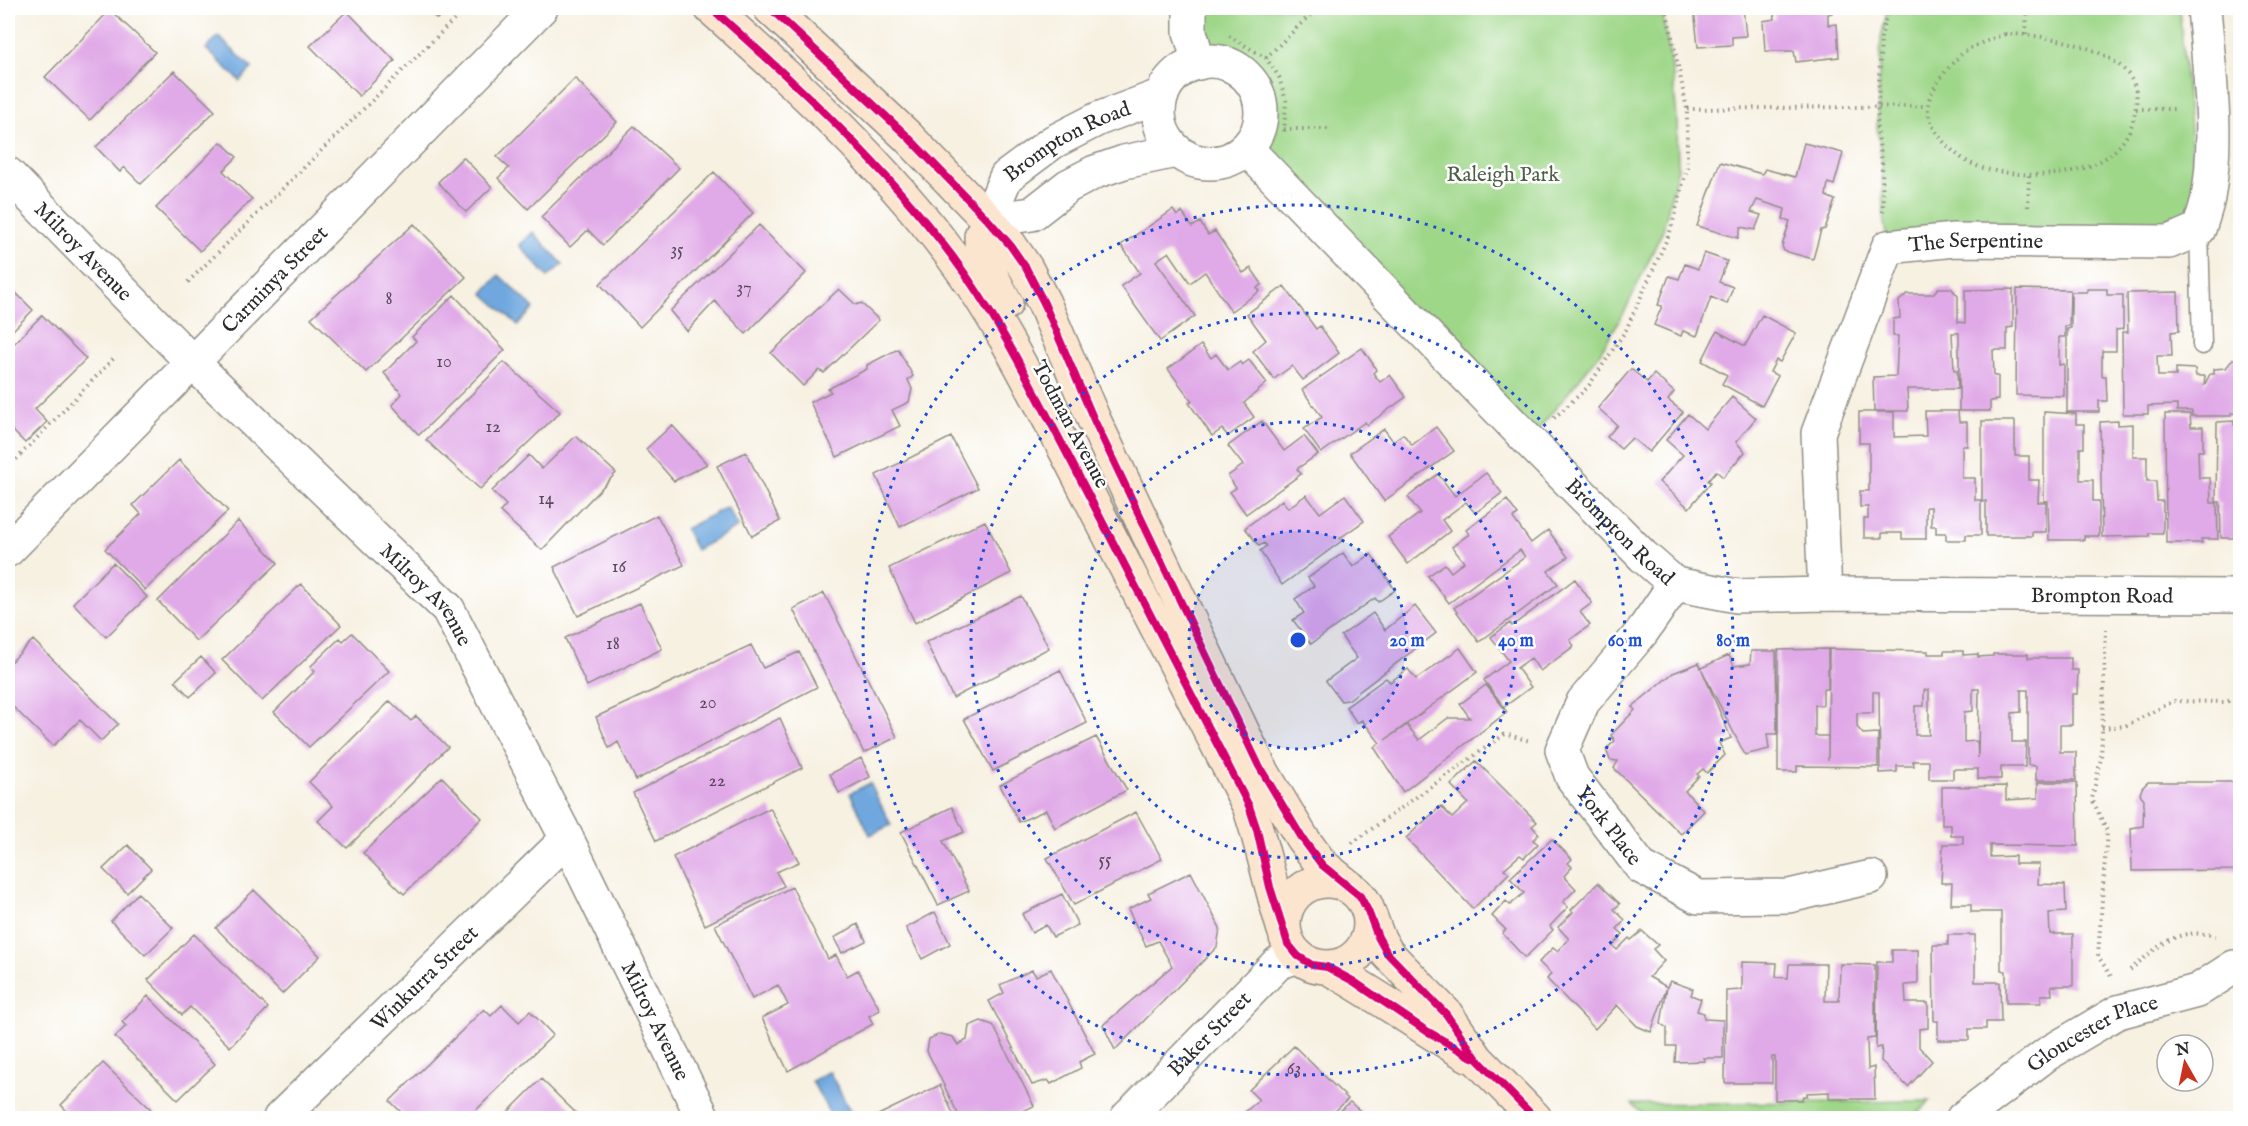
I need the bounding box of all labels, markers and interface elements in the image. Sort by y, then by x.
street label: Brompton Road [999,96,1135,189]
park label: Raleigh Park [1447,162,1560,189]
street label: Milroy Avenue [28,197,138,308]
street label: Carminya Street [217,220,334,340]
street label: The Serpentine [1907,228,2044,260]
house number: 35 [670,239,684,262]
house number: 37 [736,277,752,300]
house number: 8 [385,288,393,311]
house number: 10 [436,351,452,374]
street label: Todman Avenue [1025,356,1115,494]
house number: 12 [485,416,501,439]
street label: Brompton Road [1559,473,1680,593]
house number: 14 [538,488,554,511]
street label: Milroy Avenue [373,538,477,652]
house number: 16 [612,556,627,579]
street label: Brompton Road [2031,583,2174,611]
centre of rings [1288,630,1308,650]
text: 20 m [1389,630,1425,653]
text: 40 m [1498,630,1534,653]
text: 60 m [1608,630,1642,653]
text: 80 m [1716,630,1750,653]
house number: 18 [606,633,620,656]
house number: 20 [699,692,717,715]
house number: 22 [709,770,725,793]
street label: York Place [1569,781,1647,872]
house number: 55 [1098,849,1112,872]
street label: Winkurra Street [365,920,485,1038]
street label: Milroy Avenue [614,957,695,1086]
street label: Baker Street [1163,986,1258,1083]
street label: Gloucester Place [2022,990,2161,1079]
north arrow [2155,1033,2215,1093]
text: N [2174,1039,2192,1061]
house number: 63 [1287,1058,1301,1081]

